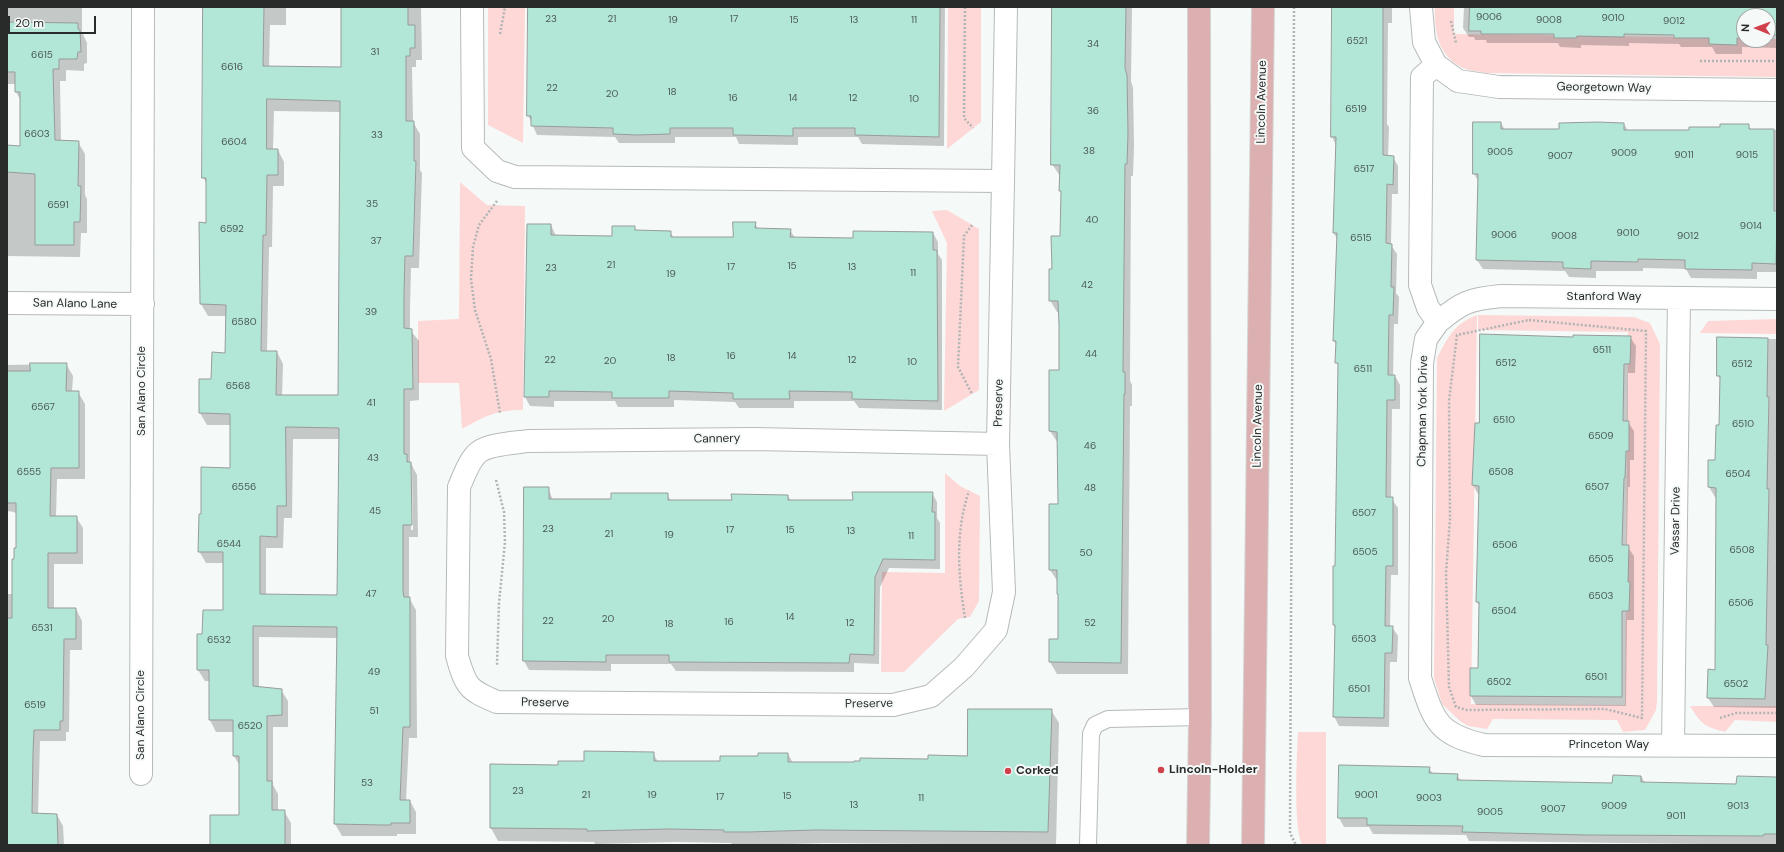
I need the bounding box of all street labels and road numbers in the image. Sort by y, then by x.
street label: Lincoln Avenue [1254,60,1270,144]
street label: Georgetown Way [1556,80,1652,96]
street label: Stanford Way [1566,290,1642,304]
street label: San Alano Lane [33,296,117,312]
street label: San Alano Circle [135,346,149,436]
street label: Chapman York Drive [1415,355,1431,467]
street label: Preserve [991,379,1007,427]
street label: Lincoln Avenue [1250,384,1266,468]
street label: Cannery [693,431,741,447]
street label: Vassar Drive [1668,487,1684,555]
street label: San Alano Circle [134,670,148,760]
street label: Preserve [521,695,569,711]
street label: Preserve [845,696,893,712]
street label: Princeton Way [1569,738,1649,752]

